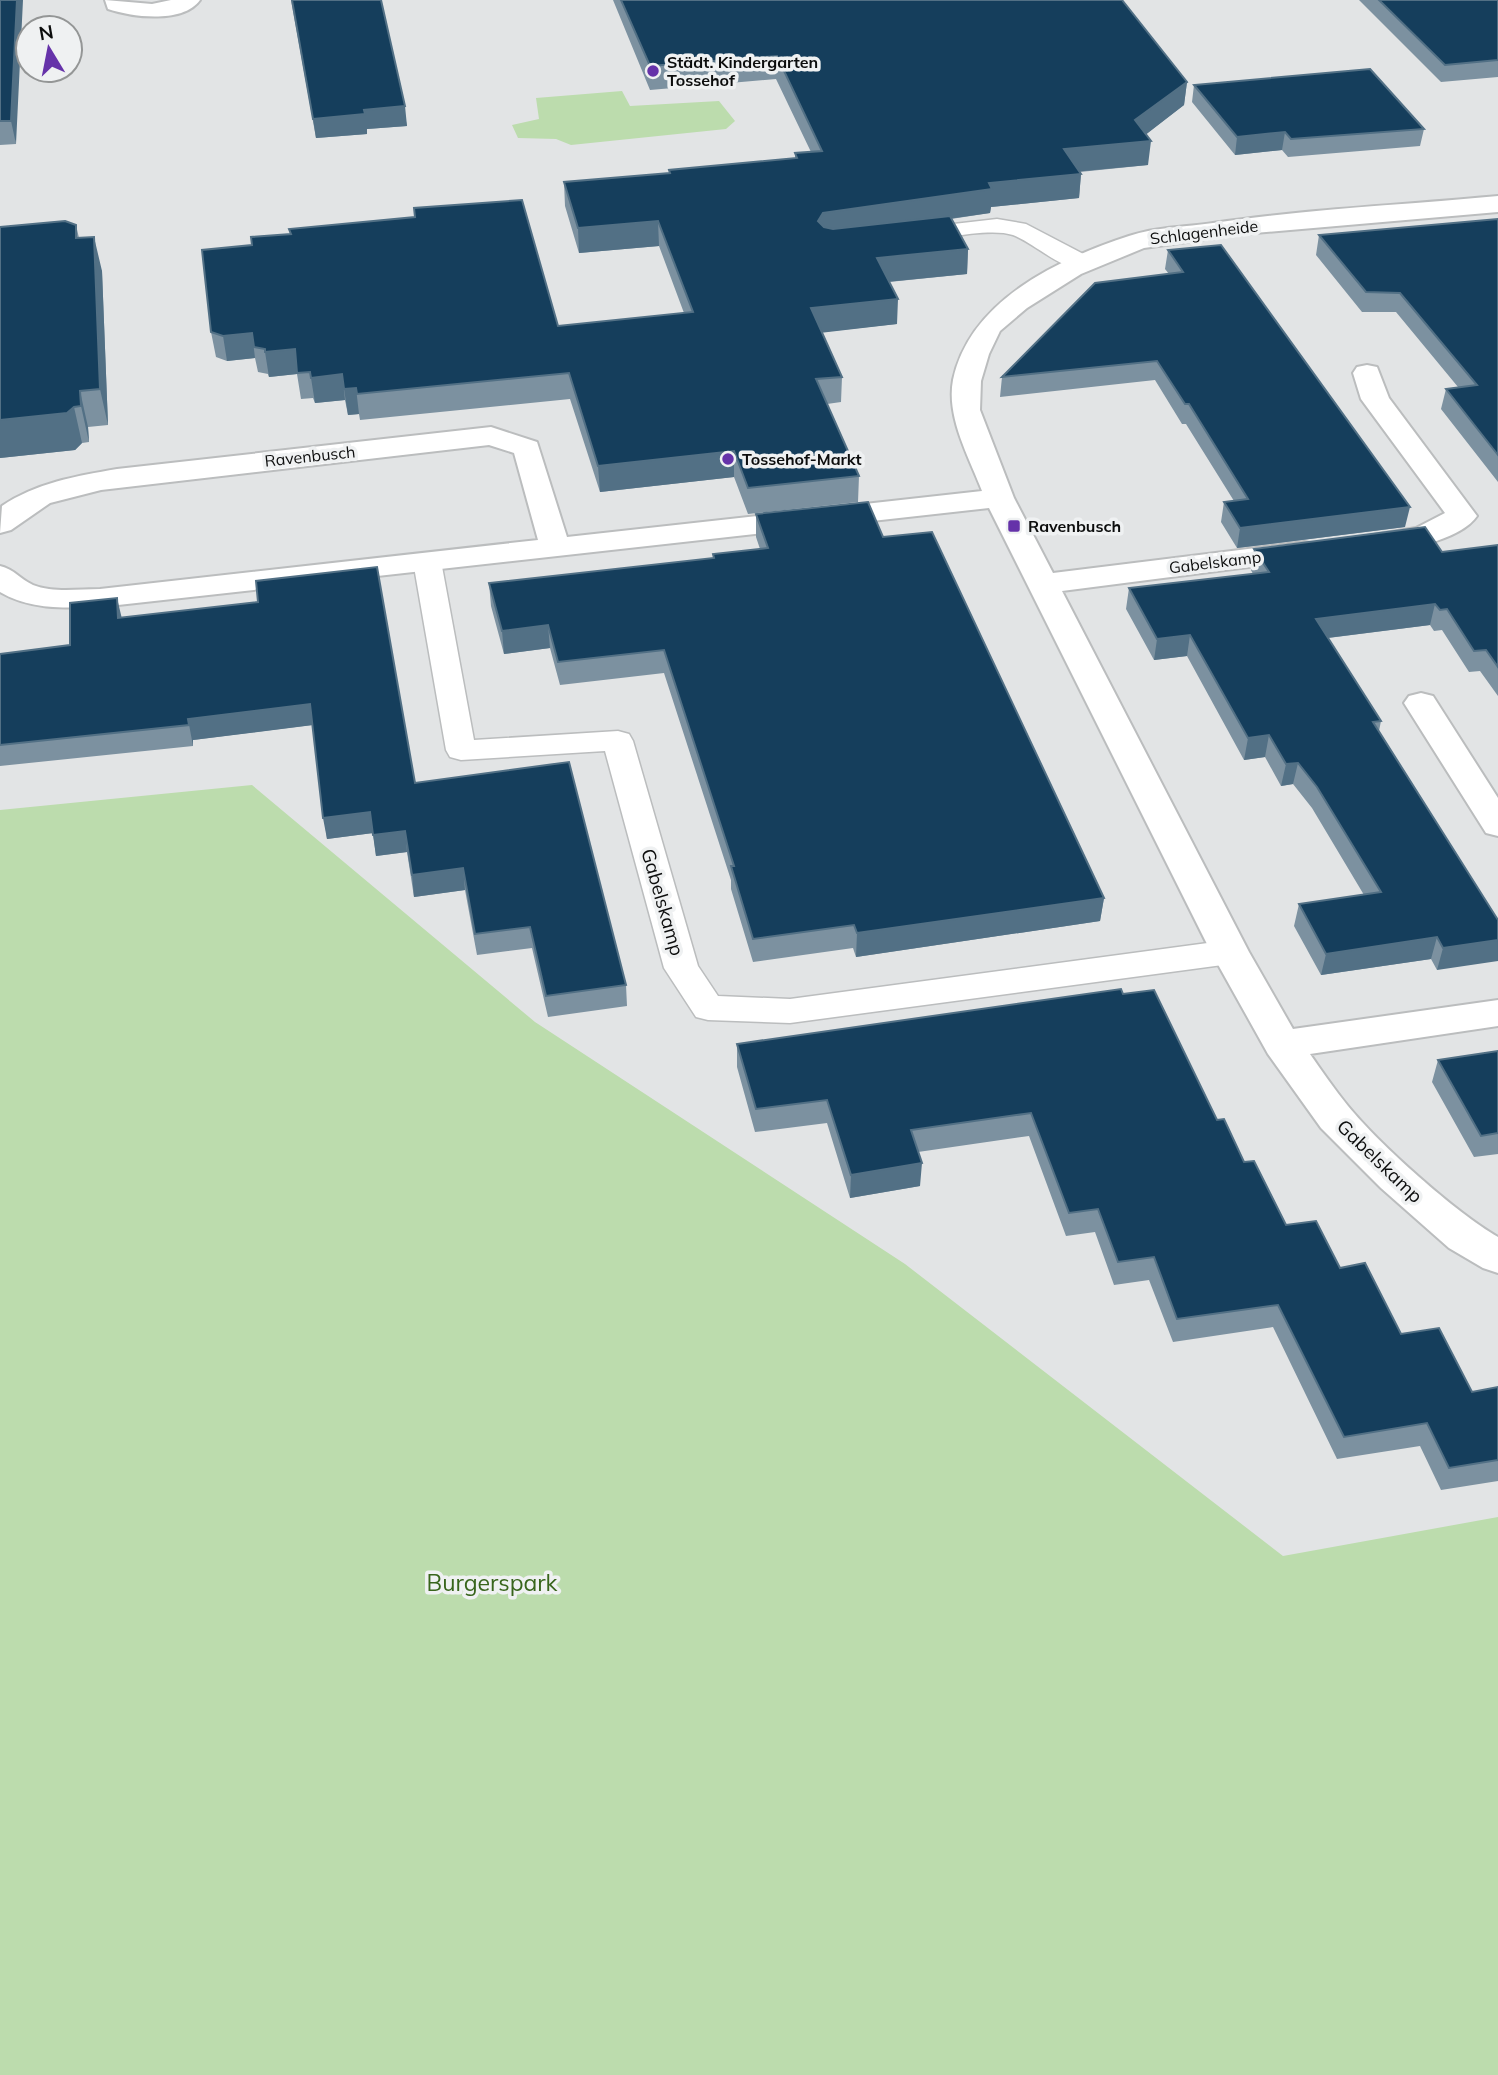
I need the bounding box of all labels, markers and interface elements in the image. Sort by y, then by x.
north arrow [14,14,84,84]
text: N [37,19,55,45]
place label: Städt. Kindergarten Tossehof [667,52,818,90]
marker: Städt. Kindergarten Tossehof [645,63,661,79]
street label: Schlagenheide [1149,215,1259,249]
street label: Ravenbusch [264,441,356,471]
place label: Tossehof-Markt [742,449,862,469]
marker: Tossehof-Markt [720,451,736,467]
place label: Ravenbusch [1028,516,1121,536]
marker: Ravenbusch [1006,518,1022,534]
street label: Gabelskamp [1168,546,1262,578]
street label: Gabelskamp [636,846,690,958]
street label: Gabelskamp [1332,1114,1428,1208]
park label: Burgerspark [427,1568,559,1597]

